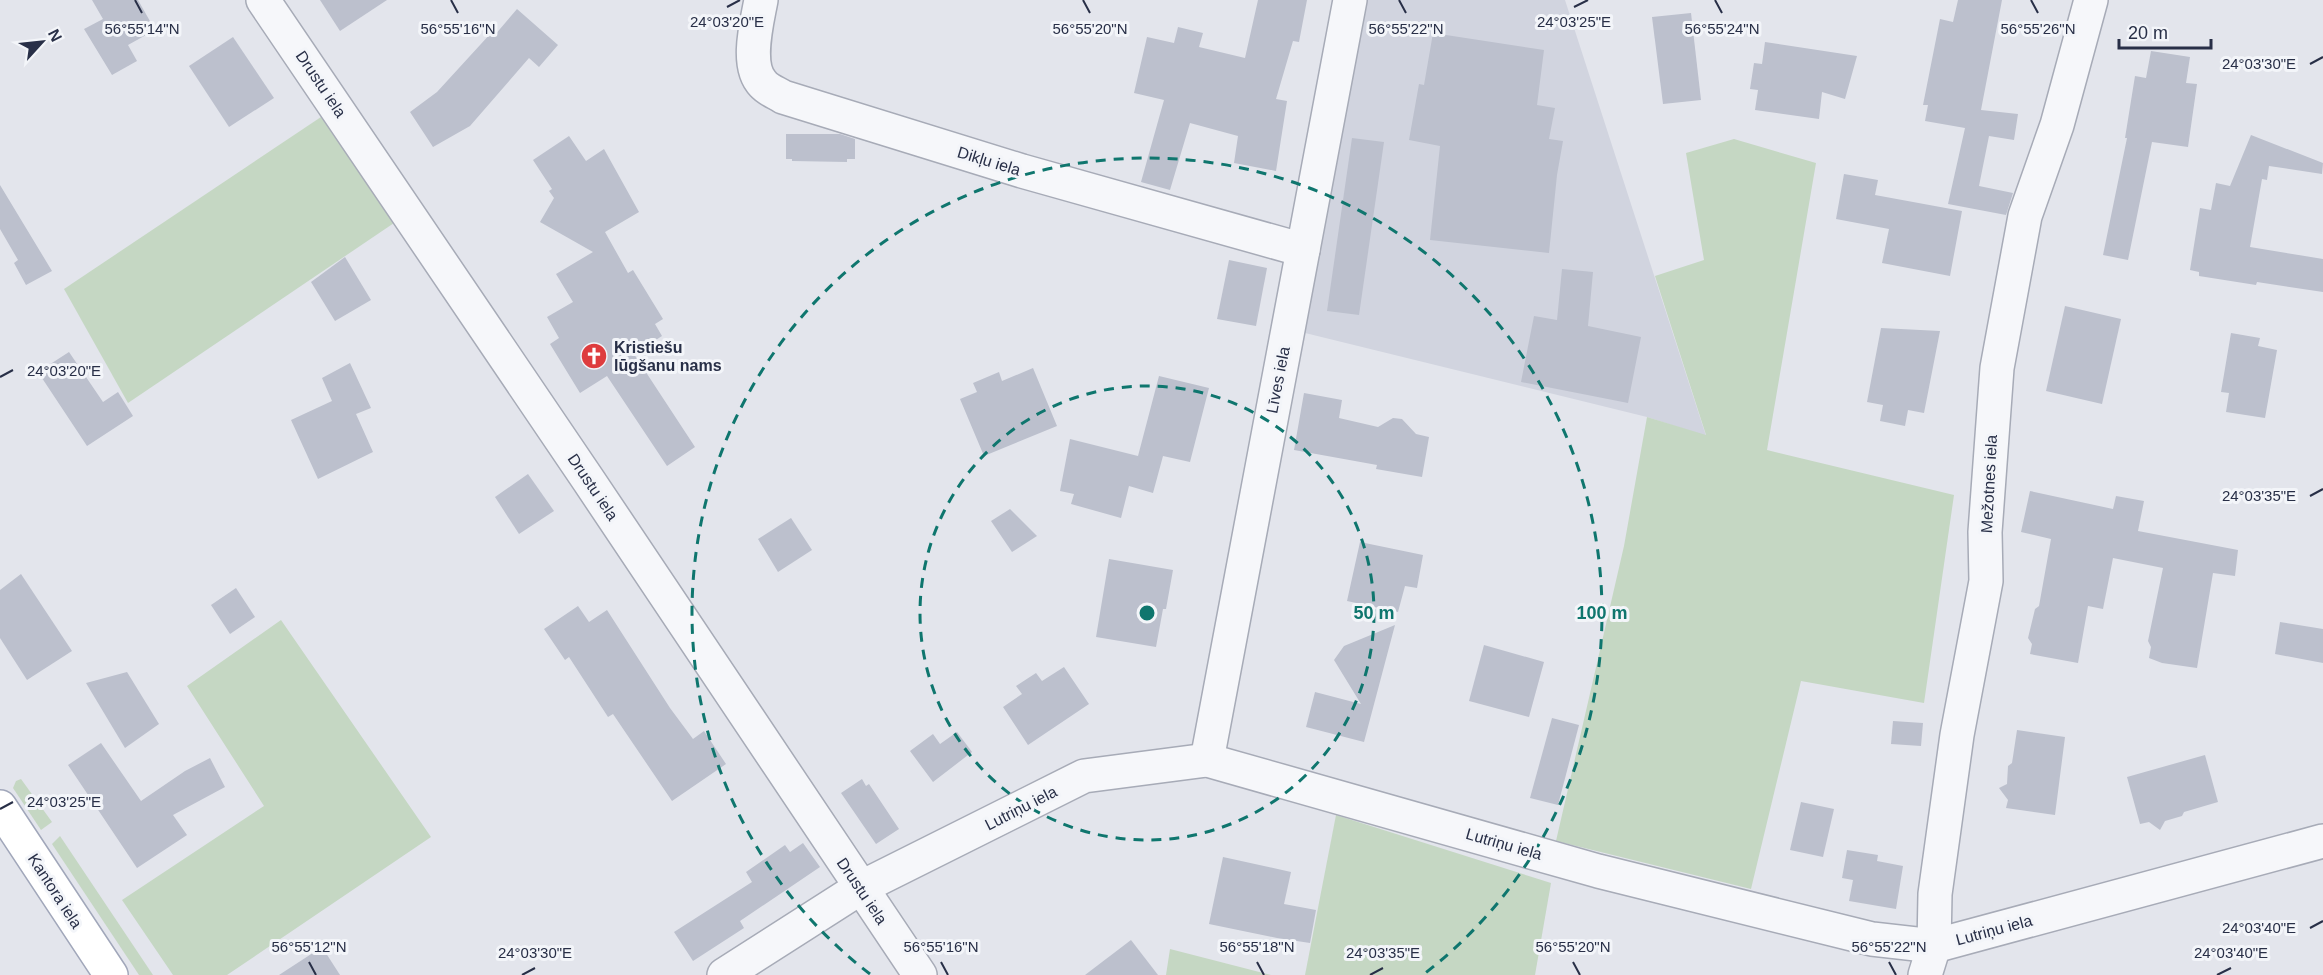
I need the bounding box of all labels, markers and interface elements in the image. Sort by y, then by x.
north arrow [12,12,72,72]
scale bar [2119,12,2210,50]
text: 24°03'20"E [690,13,764,30]
text: 24°03'25"E [1537,13,1611,30]
text: 56°55'14"N [104,20,180,37]
text: 56°55'16"N [420,20,496,37]
text: 56°55'20"N [1052,20,1128,37]
text: 56°55'22"N [1368,20,1444,37]
text: 56°55'24"N [1684,20,1760,37]
text: 56°55'26"N [2000,20,2076,37]
text: 20 m [2128,23,2168,43]
text: N [45,26,65,44]
street label: Drustu iela [293,48,349,121]
text: 24°03'30"E [2222,55,2296,72]
street label: Dikļu iela [955,143,1023,179]
place label: Kristiešu lūgšanu nams [614,339,722,374]
church icon: Kristiešu lūgšanu nams [579,341,609,371]
street label: Līves iela [1263,345,1293,415]
text: 24°03'20"E [27,362,101,379]
street label: Mežotnes iela [1978,434,2000,534]
street label: Drustu iela [565,451,621,524]
text: 24°03'35"E [2222,487,2296,504]
centre of rings [1137,603,1157,623]
text: 50 m [1353,603,1395,623]
text: 100 m [1576,603,1628,623]
street label: Lutriņu iela [982,783,1060,833]
text: 24°03'25"E [27,793,101,810]
street label: Lutriņu iela [1464,825,1544,863]
street label: Kantora iela [25,851,85,932]
street label: Drustu iela [834,855,890,928]
street label: Lutriņu iela [1954,912,2034,948]
text: 24°03'40"E [2222,919,2296,936]
text: 56°55'12"N [271,938,347,955]
text: 56°55'16"N [903,938,979,955]
text: 56°55'18"N [1219,938,1295,955]
text: 56°55'20"N [1535,938,1611,955]
text: 56°55'22"N [1851,938,1927,955]
text: 24°03'30"E [498,944,572,961]
text: 24°03'35"E [1346,944,1420,961]
text: 24°03'40"E [2194,944,2268,961]

